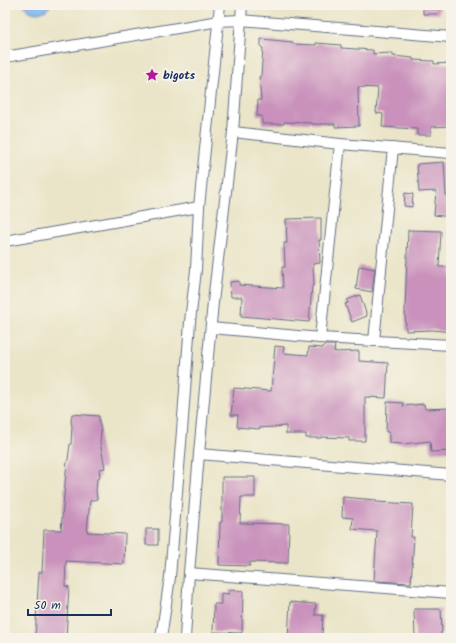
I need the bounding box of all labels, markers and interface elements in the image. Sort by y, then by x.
place label: bigots [163,66,196,85]
place icon: bigots [144,67,160,83]
scale bar [28,591,111,617]
text: 50 m [34,596,61,615]

